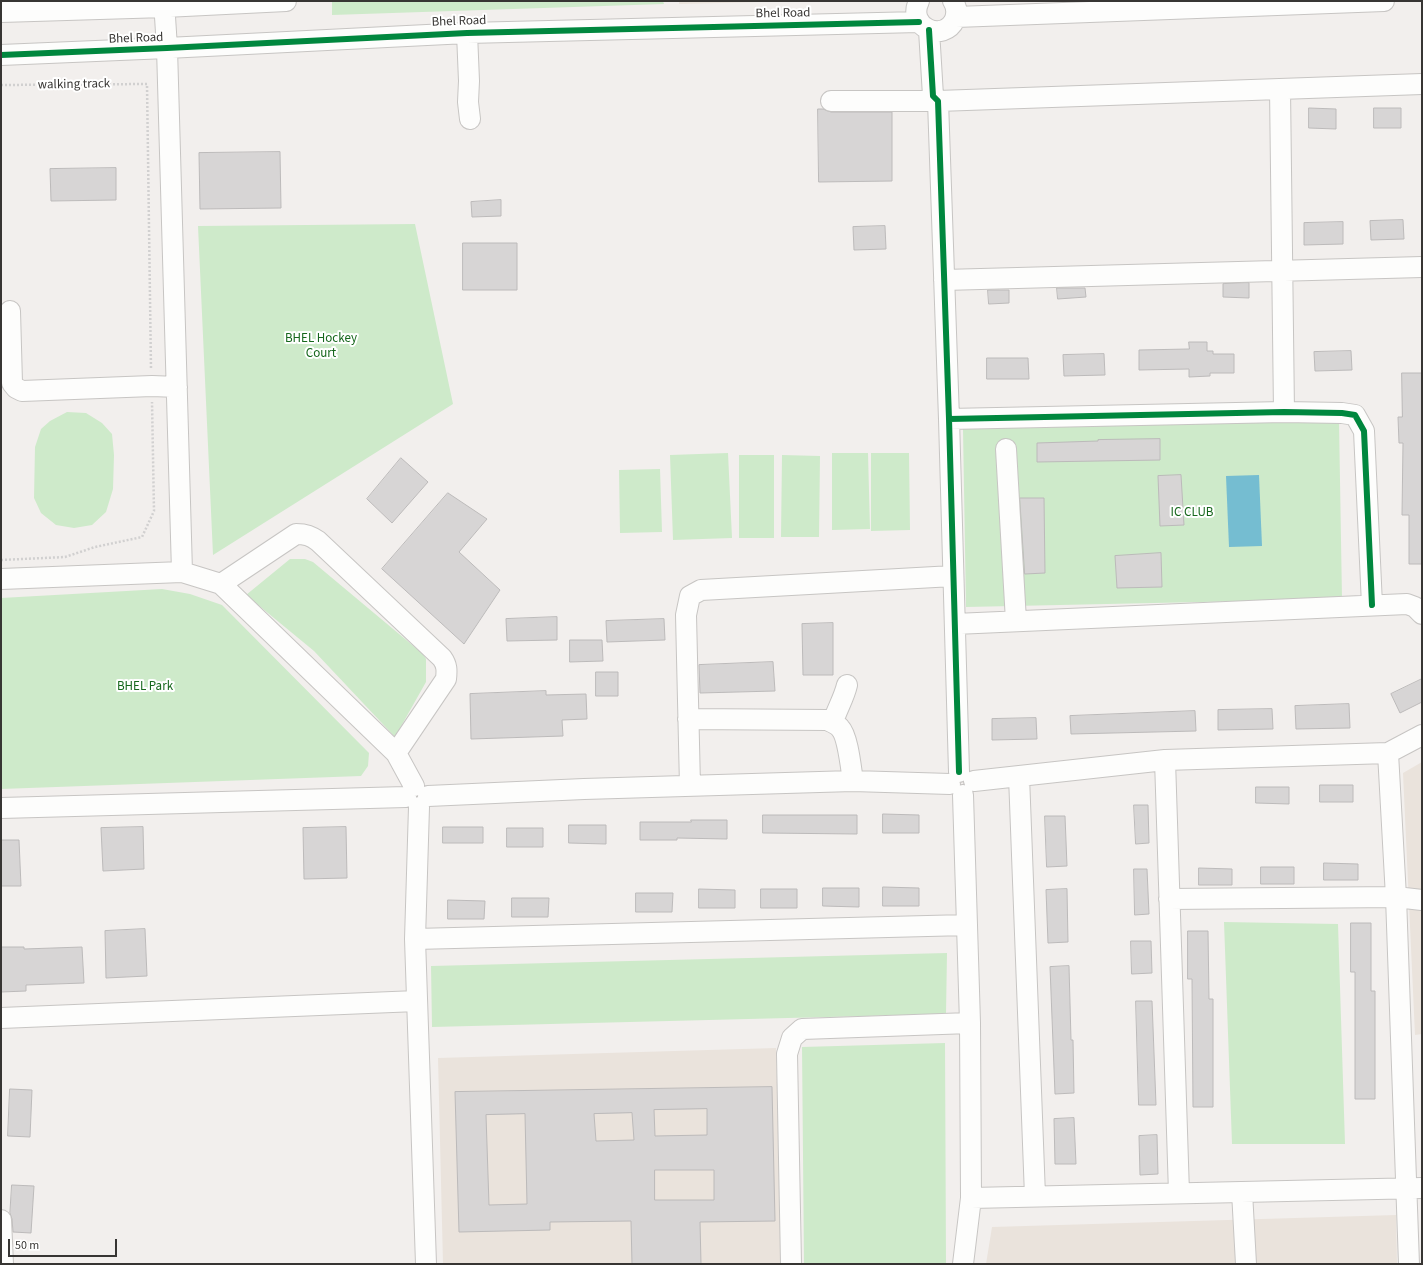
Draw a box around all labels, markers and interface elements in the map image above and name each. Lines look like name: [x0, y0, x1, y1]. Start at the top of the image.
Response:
street label: Bhel Road: [755, 6, 811, 22]
street label: Bhel Road: [431, 13, 487, 31]
street label: Bhel Road: [108, 30, 164, 48]
street label: walking track: [38, 77, 110, 93]
park label: BHEL Hockey Court: [285, 331, 357, 362]
park label: IC CLUB: [1171, 505, 1213, 521]
park label: BHEL Park: [117, 679, 173, 695]
scale bar: [10, 1231, 119, 1257]
text: 50 m: [15, 1237, 39, 1254]

